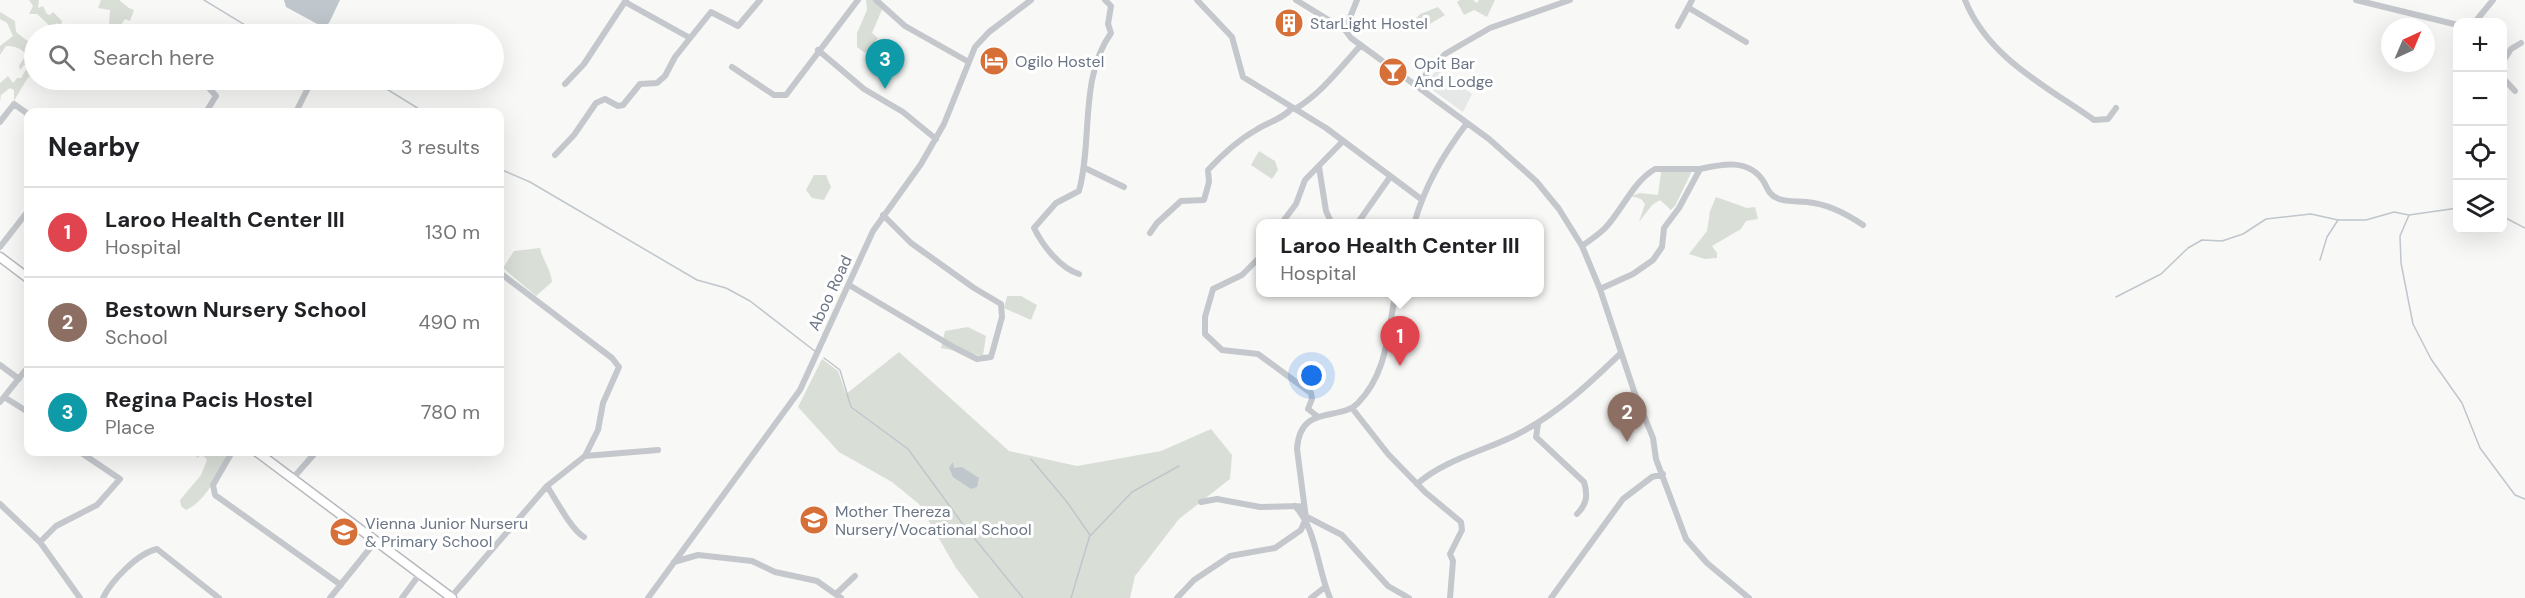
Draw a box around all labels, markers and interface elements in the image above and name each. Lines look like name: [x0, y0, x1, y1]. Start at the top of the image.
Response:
building icon: StarLight Hostel: [1273, 7, 1305, 39]
place label: StarLight Hostel: [1310, 13, 1428, 34]
north arrow: [2381, 18, 2435, 72]
map controls: [2453, 18, 2507, 234]
button: +: [2453, 18, 2507, 72]
search box: [24, 24, 504, 90]
pin: 3: [866, 40, 904, 89]
icon: search: [45, 41, 78, 74]
text: Search here: [93, 43, 214, 72]
hotel icon: Ogilo Hostel: [978, 45, 1010, 77]
place label: Ogilo Hostel: [1015, 51, 1104, 72]
place label: Opit Bar And Lodge: [1414, 53, 1493, 92]
bar icon: Opit Bar And Lodge: [1377, 56, 1409, 88]
button: −: [2453, 72, 2507, 126]
button: locate: [2453, 126, 2507, 180]
text: Nearby: [48, 130, 140, 164]
text: 3 results: [401, 134, 480, 160]
button: layers: [2453, 180, 2507, 234]
text: Laroo Health Center III: [105, 205, 345, 234]
text: 1: [64, 219, 71, 245]
text: 130 m: [425, 219, 480, 245]
popup: [1256, 219, 1544, 297]
text: Laroo Health Center III: [1280, 231, 1520, 260]
text: Hospital: [105, 234, 181, 260]
street label: Aboo Road: [803, 252, 857, 334]
text: Hospital: [1280, 260, 1356, 286]
text: Bestown Nursery School: [105, 295, 367, 324]
text: 2: [62, 309, 73, 335]
text: 490 m: [418, 309, 480, 335]
pin: 1: [1380, 316, 1420, 366]
text: School: [105, 324, 168, 350]
your location: [1297, 361, 1326, 390]
text: Regina Pacis Hostel: [105, 385, 313, 414]
pin: 2: [1608, 392, 1646, 442]
text: 3: [61, 399, 74, 425]
text: 780 m: [421, 399, 480, 425]
text: Place: [105, 414, 155, 440]
place label: Mother Thereza Nursery/Vocational School: [835, 501, 1031, 540]
school or university icon: Mother Thereza Nursery/Vocational School: [798, 504, 830, 536]
place label: Vienna Junior Nurseru & Primary School: [365, 513, 528, 552]
school or university icon: Vienna Junior Nurseru & Primary School: [328, 516, 360, 548]

